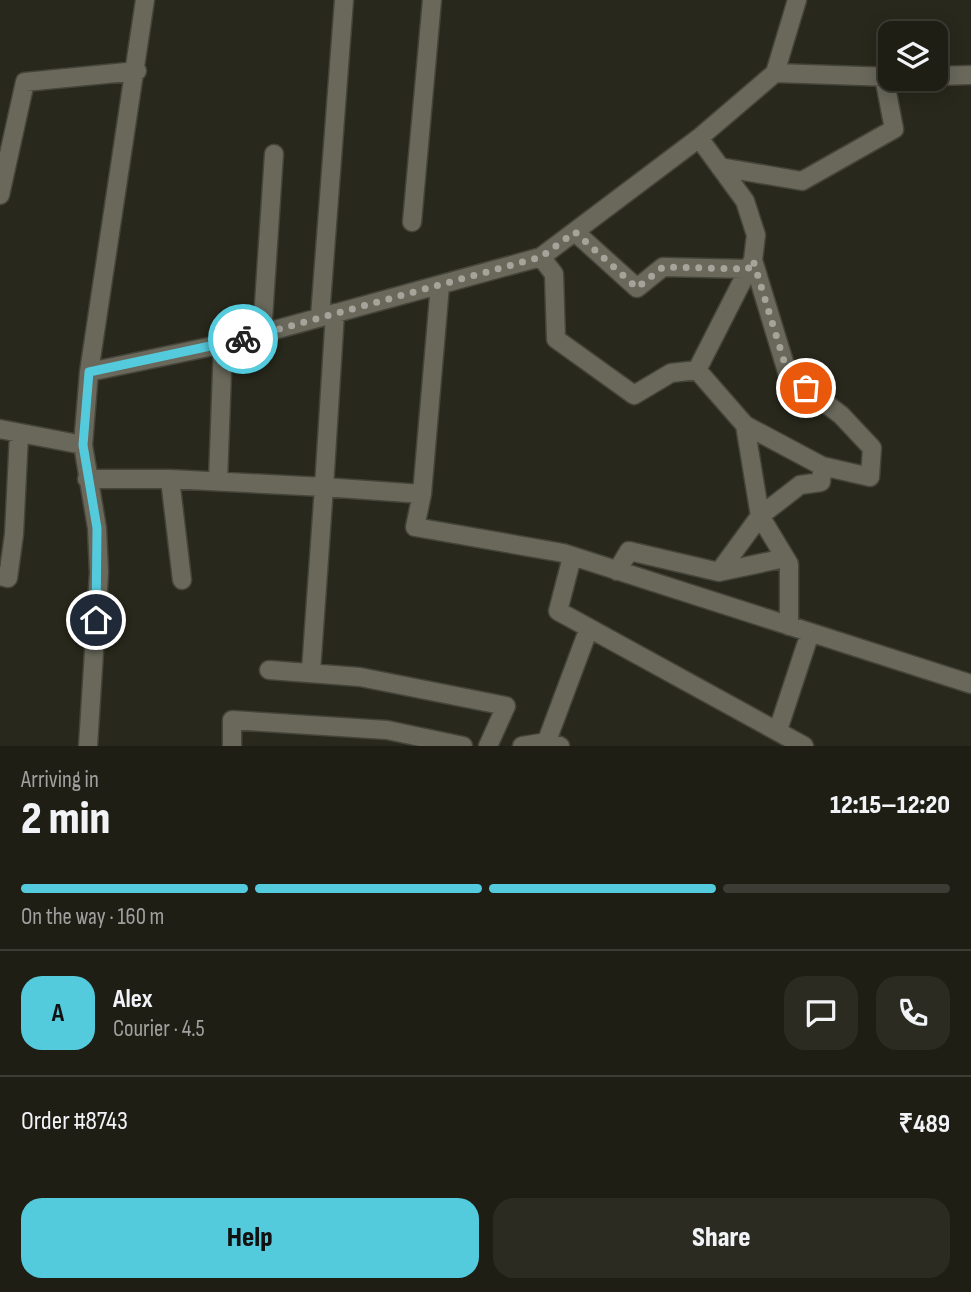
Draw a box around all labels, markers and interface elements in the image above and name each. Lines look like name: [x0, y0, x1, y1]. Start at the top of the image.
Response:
map controls: [878, 21, 948, 91]
button: layers: [878, 21, 948, 91]
courier: [208, 304, 278, 374]
icon: bike: [224, 320, 262, 358]
pin: [776, 358, 836, 418]
icon: bag: [787, 369, 825, 407]
pin: [66, 590, 126, 650]
icon: home: [77, 601, 115, 639]
text: Arriving in: [21, 766, 99, 794]
text: 12:15–12:20: [830, 790, 950, 821]
text: 2 min: [21, 792, 110, 847]
text: On the way · 160 m: [21, 903, 164, 931]
button: chat: [784, 976, 858, 1050]
button: phone: [876, 976, 950, 1050]
text: Alex: [113, 984, 153, 1015]
text: A: [52, 998, 64, 1029]
text: Courier · 4.5: [113, 1015, 205, 1043]
text: Order #8743: [21, 1106, 128, 1137]
text: ₹489: [898, 1109, 950, 1140]
button: Help: [21, 1198, 479, 1278]
button: Share: [493, 1198, 950, 1278]

